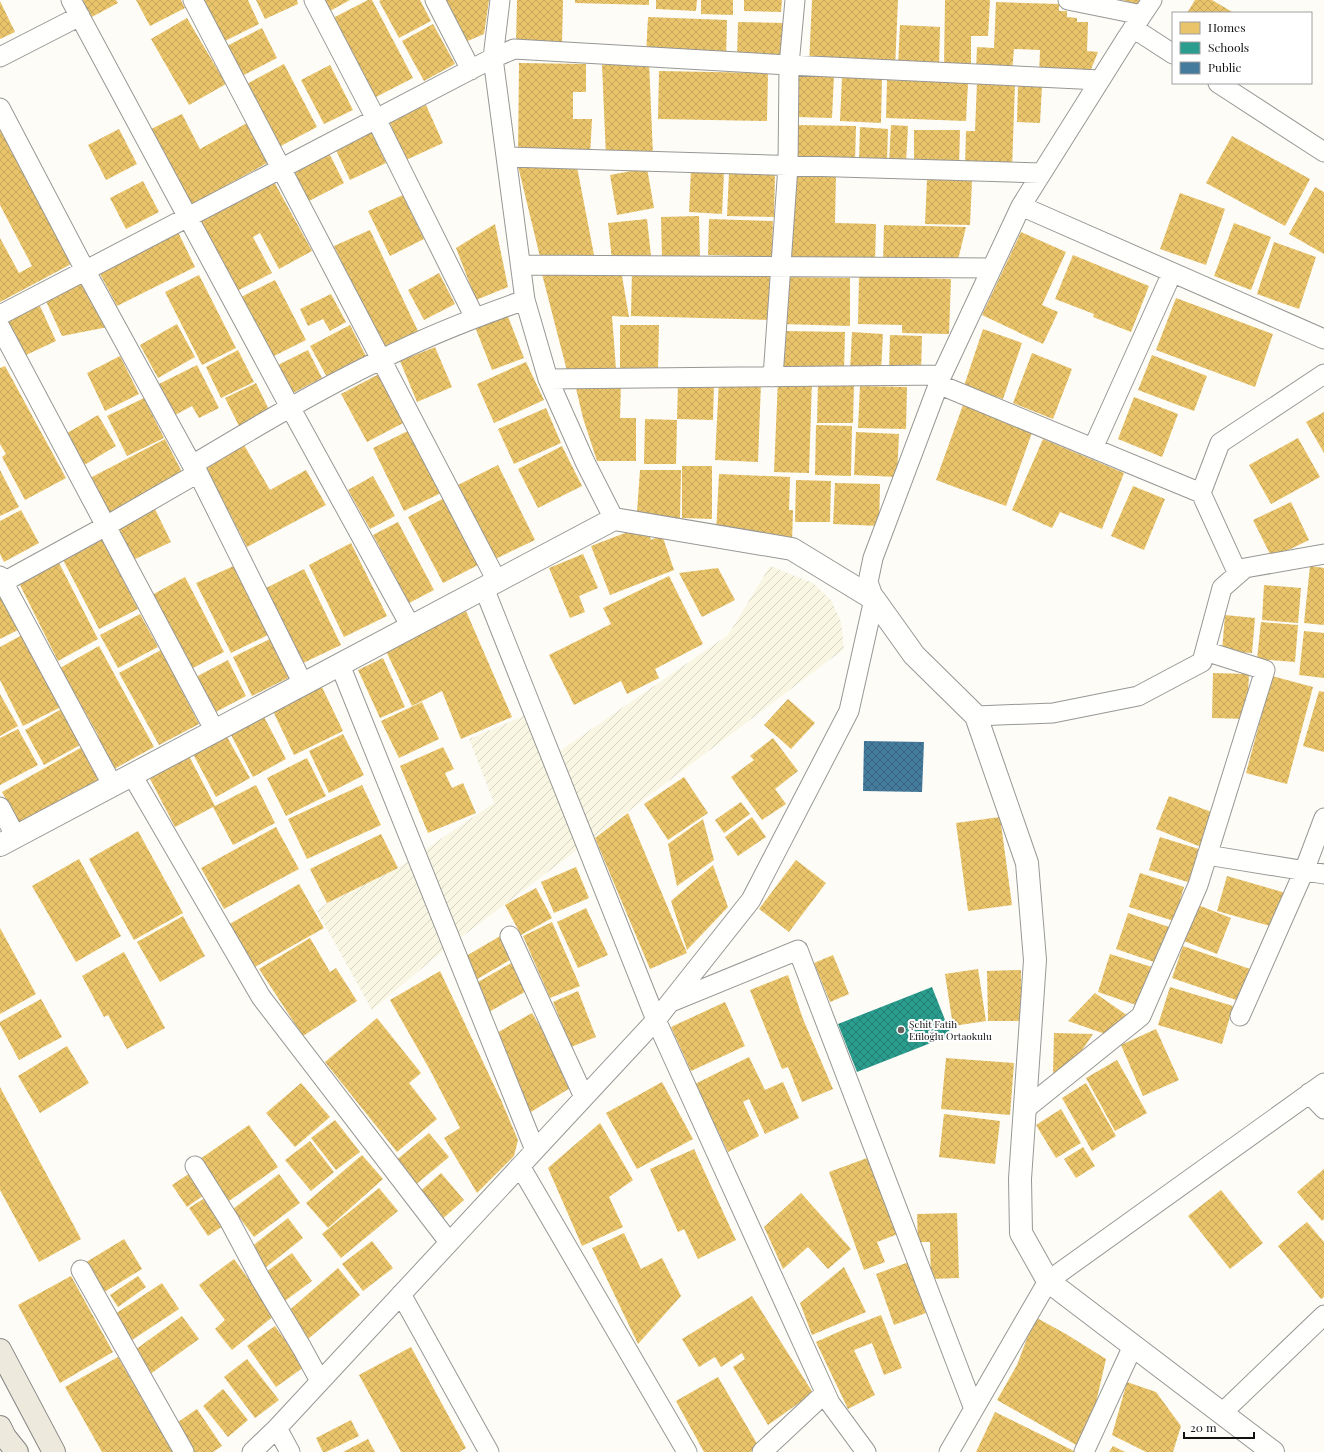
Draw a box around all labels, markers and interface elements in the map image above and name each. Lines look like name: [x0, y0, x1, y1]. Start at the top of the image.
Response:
legend: [1172, 12, 1312, 84]
text: Homes: [1208, 19, 1246, 35]
text: Schools: [1208, 39, 1249, 55]
text: Public: [1208, 59, 1242, 75]
place label: Şehit Fatih Efiloğlu Ortaokulu: [909, 1017, 992, 1043]
marker: Şehit Fatih Efiloğlu Ortaokulu: [896, 1025, 906, 1035]
scale bar: [1184, 1414, 1254, 1440]
text: 20 m: [1190, 1419, 1217, 1435]

